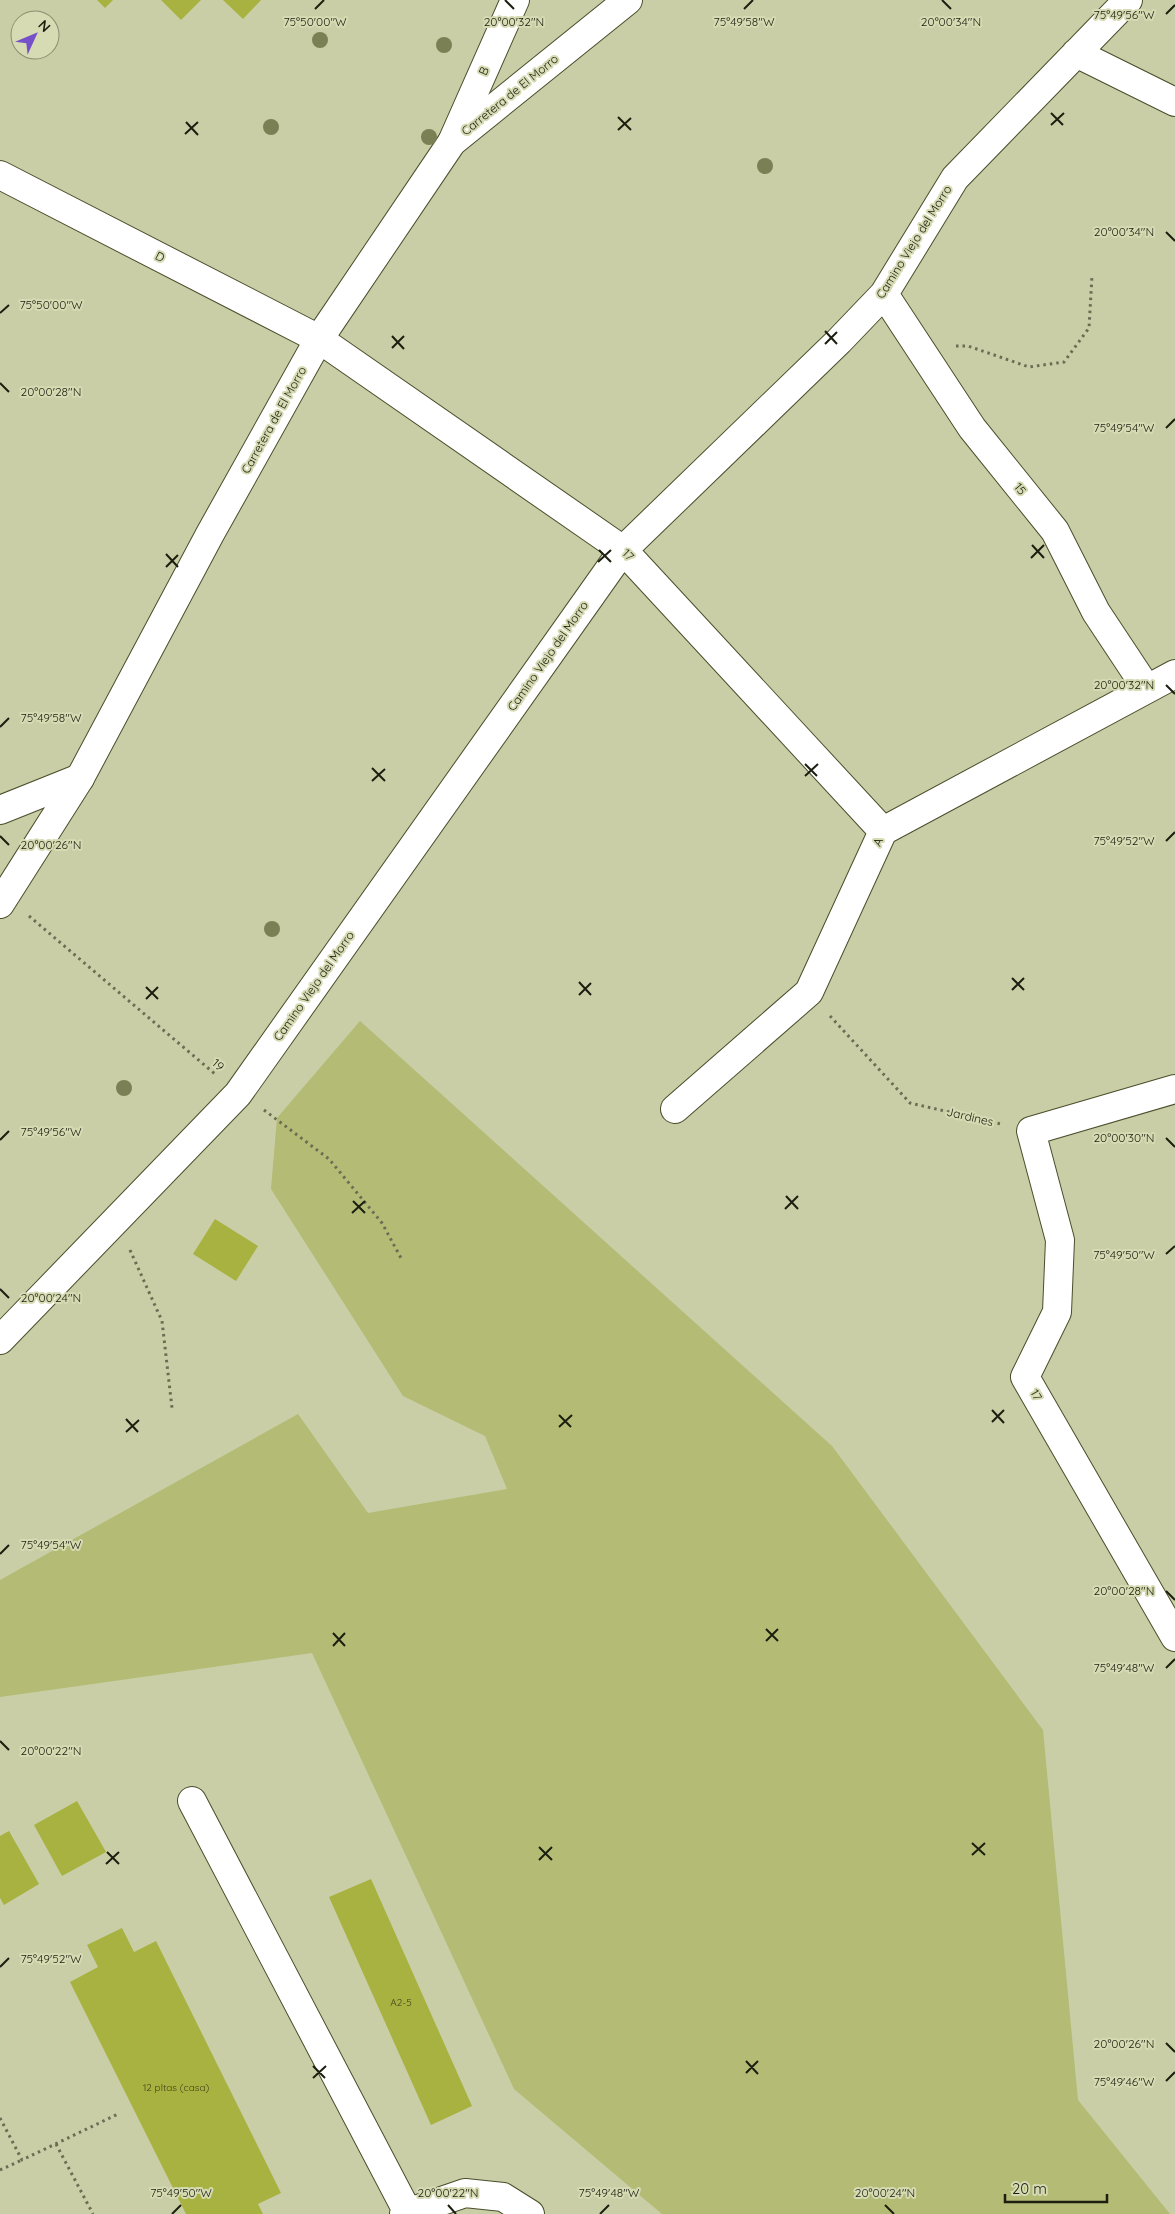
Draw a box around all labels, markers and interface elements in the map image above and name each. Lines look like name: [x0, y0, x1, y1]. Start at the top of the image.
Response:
text: 75°49'56"W: [1094, 7, 1155, 22]
north arrow: [10, 10, 60, 60]
text: 75°50'00"W: [283, 14, 347, 29]
text: 20°00'32"N: [484, 14, 544, 29]
text: 75°49'58"W: [714, 14, 775, 29]
text: 20°00'34"N: [921, 14, 981, 29]
text: N: [34, 16, 54, 36]
street label: Carretera de El Morro: [458, 51, 561, 138]
street label: B: [475, 64, 492, 77]
street label: Camino Viejo del Morro: [873, 182, 955, 301]
text: 20°00'34"N: [1094, 224, 1154, 239]
street label: D: [153, 248, 168, 265]
text: 75°50'00"W: [19, 297, 83, 312]
street label: Carretera de El Morro: [238, 364, 309, 476]
text: 20°00'28"N: [21, 384, 81, 399]
text: 75°49'54"W: [1094, 420, 1155, 435]
street label: 15: [1011, 480, 1030, 498]
street label: 17: [619, 546, 637, 564]
street label: Camino Viejo del Morro: [504, 598, 591, 714]
text: 20°00'32"N: [1094, 677, 1154, 692]
text: 75°49'58"W: [21, 710, 82, 725]
text: 75°49'52"W: [1093, 833, 1155, 848]
street label: A: [869, 835, 886, 848]
text: 20°00'26"N: [21, 837, 81, 852]
street label: Camino Viejo del Morro: [270, 928, 357, 1044]
street label: 19: [209, 1055, 228, 1074]
street label: Jardines: [945, 1104, 995, 1129]
text: 75°49'56"W: [21, 1124, 82, 1139]
text: 20°00'30"N: [1093, 1130, 1155, 1145]
text: 75°49'50"W: [1093, 1247, 1155, 1262]
text: 20°00'24"N: [21, 1290, 81, 1305]
street label: 17: [1027, 1386, 1046, 1403]
text: 75°49'54"W: [21, 1537, 82, 1552]
text: 20°00'28"N: [1094, 1583, 1154, 1598]
text: 75°49'48"W: [1094, 1660, 1155, 1675]
text: 20°00'22"N: [21, 1743, 82, 1758]
text: 75°49'52"W: [20, 1951, 82, 1966]
house number: A2-5: [390, 1996, 412, 2009]
text: 20°00'26"N: [1094, 2036, 1154, 2051]
text: 75°49'46"W: [1094, 2074, 1155, 2089]
house number: 12 pltas (casa): [143, 2081, 210, 2094]
scale bar: [1005, 2172, 1108, 2204]
text: 20 m: [1012, 2179, 1047, 2198]
text: 75°49'50"W: [150, 2185, 212, 2200]
text: 20°00'22"N: [418, 2185, 479, 2200]
text: 75°49'48"W: [579, 2185, 640, 2200]
text: 20°00'24"N: [855, 2185, 915, 2200]

